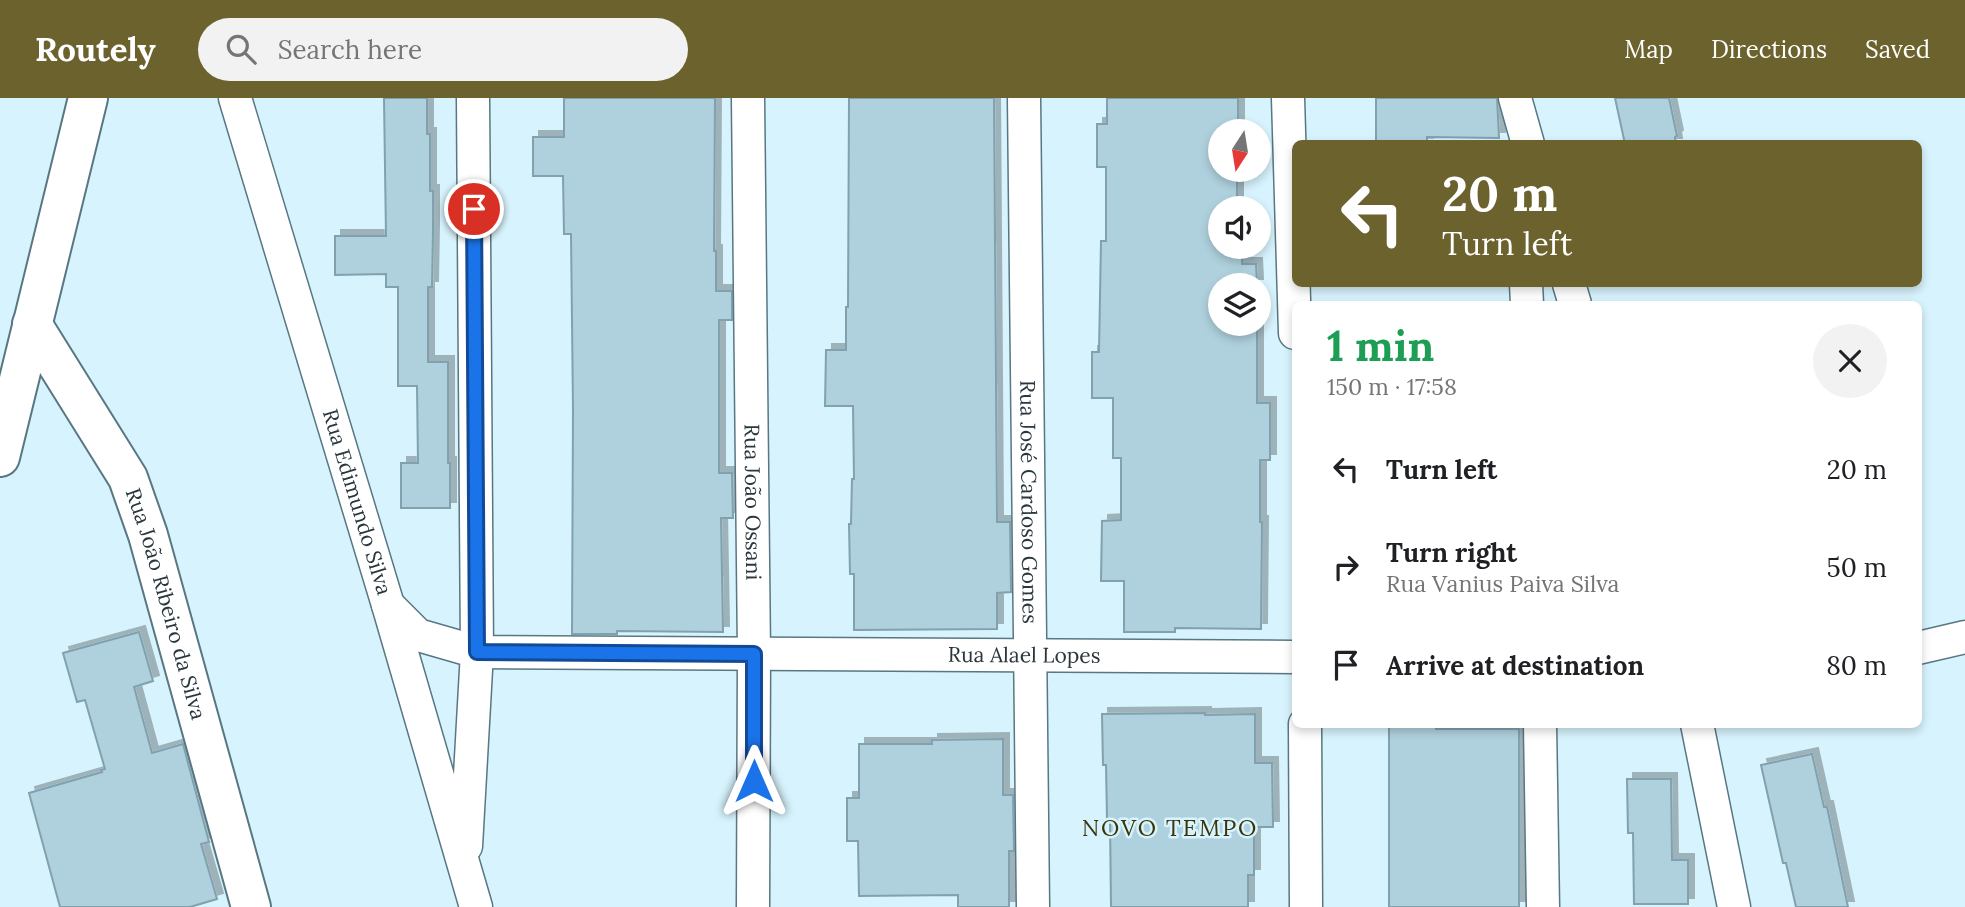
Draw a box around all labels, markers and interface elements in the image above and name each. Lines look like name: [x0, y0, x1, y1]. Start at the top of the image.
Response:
search box: [198, 18, 688, 81]
text: Routely: [35, 28, 156, 70]
icon: search: [222, 30, 260, 68]
text: Search here: [278, 33, 422, 66]
text: Map: [1624, 34, 1673, 65]
text: Directions: [1711, 34, 1827, 65]
text: Saved: [1865, 34, 1930, 65]
north arrow: [1208, 119, 1270, 182]
map controls: [1208, 119, 1271, 336]
text: 20 m: [1442, 162, 1557, 224]
icon: left: [1327, 168, 1418, 259]
pin: [444, 179, 504, 239]
icon: arrive: [455, 190, 493, 228]
button: sound: [1208, 196, 1271, 259]
text: Turn left: [1442, 223, 1572, 264]
button: layers: [1208, 273, 1271, 336]
text: 1 min: [1327, 319, 1434, 373]
button: close: [1813, 324, 1887, 398]
text: 150 m · 17:58: [1327, 372, 1457, 401]
street label: Rua José Cardoso Gomes: [1014, 380, 1044, 624]
street label: Rua Edimundo Silva: [317, 406, 398, 598]
street label: Rua João Ossani: [739, 424, 767, 580]
icon: left: [1327, 450, 1365, 488]
text: Turn left: [1386, 453, 1497, 486]
text: 20 m: [1827, 453, 1887, 486]
street label: Rua João Ribeiro da Silva: [120, 484, 213, 723]
text: Turn right: [1386, 536, 1517, 569]
icon: right: [1327, 548, 1365, 586]
text: 50 m: [1827, 551, 1887, 584]
text: Rua Vanius Paiva Silva: [1386, 569, 1619, 598]
street label: Rua Alael Lopes: [948, 641, 1101, 669]
icon: arrive: [1327, 646, 1365, 684]
text: Arrive at destination: [1386, 649, 1644, 682]
text: 80 m: [1826, 649, 1887, 682]
position arrow: [717, 744, 791, 818]
district label: NOVO TEMPO: [1082, 813, 1258, 842]

